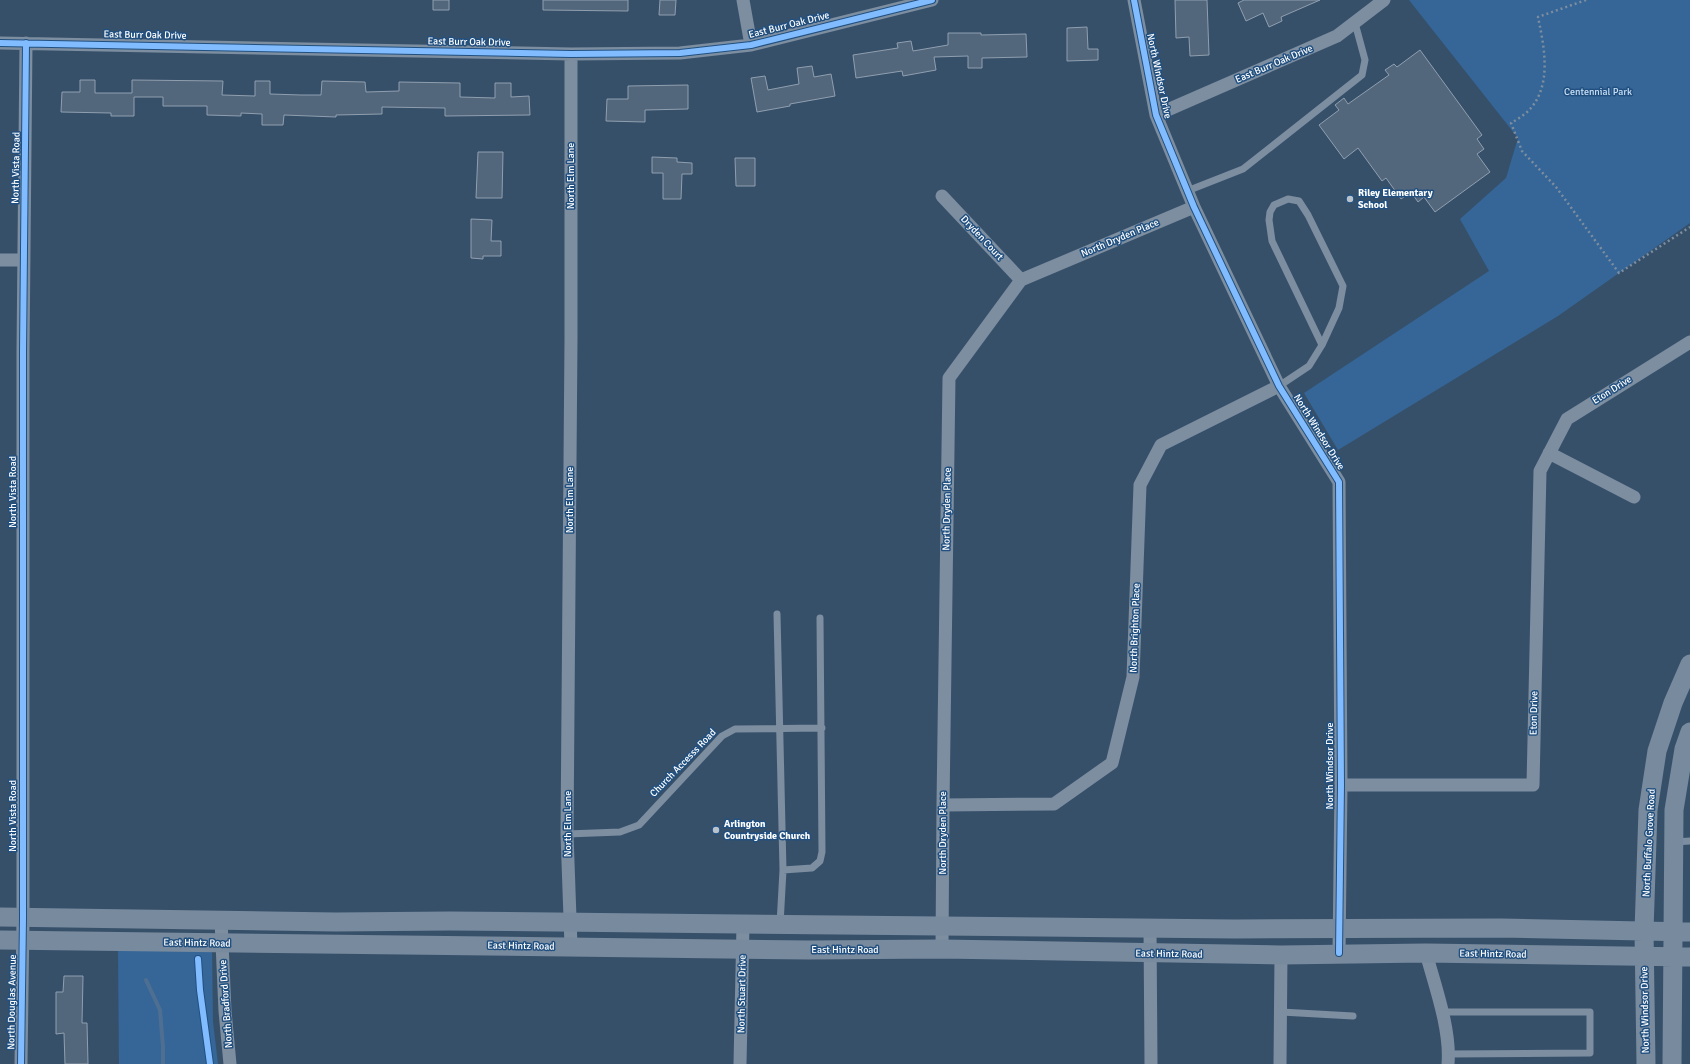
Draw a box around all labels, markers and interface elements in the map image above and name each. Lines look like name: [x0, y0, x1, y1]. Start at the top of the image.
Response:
street label: East Burr Oak Drive: [747, 9, 831, 41]
street label: East Burr Oak Drive: [103, 28, 187, 42]
street label: North Windsor Drive: [1144, 32, 1174, 120]
street label: East Burr Oak Drive: [427, 35, 511, 49]
street label: East Burr Oak Drive: [1233, 42, 1315, 86]
park label: Centennial Park: [1564, 86, 1632, 98]
street label: North Vista Road: [9, 132, 23, 204]
street label: North Elm Lane: [565, 143, 577, 209]
place label: Riley Elementary School: [1358, 187, 1433, 211]
marker: Riley Elementary School: [1345, 194, 1355, 204]
street label: Dryden Court: [958, 213, 1006, 263]
street label: North Dryden Place: [1079, 216, 1161, 260]
street label: Eton Drive: [1590, 373, 1634, 407]
street label: North Windsor Drive: [1291, 392, 1347, 472]
street label: North Vista Road: [7, 456, 19, 528]
street label: North Elm Lane: [564, 467, 576, 533]
street label: North Dryden Place: [940, 467, 954, 551]
street label: North Brighton Place: [1127, 583, 1143, 673]
street label: Eton Drive: [1528, 691, 1540, 735]
street label: North Windsor Drive: [1324, 723, 1336, 809]
street label: Church Accesss Road: [647, 727, 719, 799]
street label: North Vista Road: [7, 780, 19, 852]
street label: North Buffalo Grove Road: [1640, 789, 1658, 897]
street label: North Elm Lane: [562, 791, 574, 857]
street label: North Dryden Place: [937, 791, 949, 875]
place label: Arlington Countryside Church: [724, 818, 811, 842]
marker: Arlington Countryside Church: [711, 825, 721, 835]
street label: East Hintz Road: [163, 936, 231, 950]
street label: East Hintz Road: [487, 939, 555, 953]
street label: East Hintz Road: [811, 944, 879, 956]
street label: East Hintz Road: [1135, 947, 1203, 961]
street label: East Hintz Road: [1459, 947, 1527, 961]
street label: North Douglas Avenue: [5, 954, 19, 1050]
street label: North Stuart Drive: [735, 955, 749, 1033]
street label: North Bradford Drive: [217, 959, 235, 1049]
street label: North Windsor Drive: [1638, 966, 1652, 1054]

